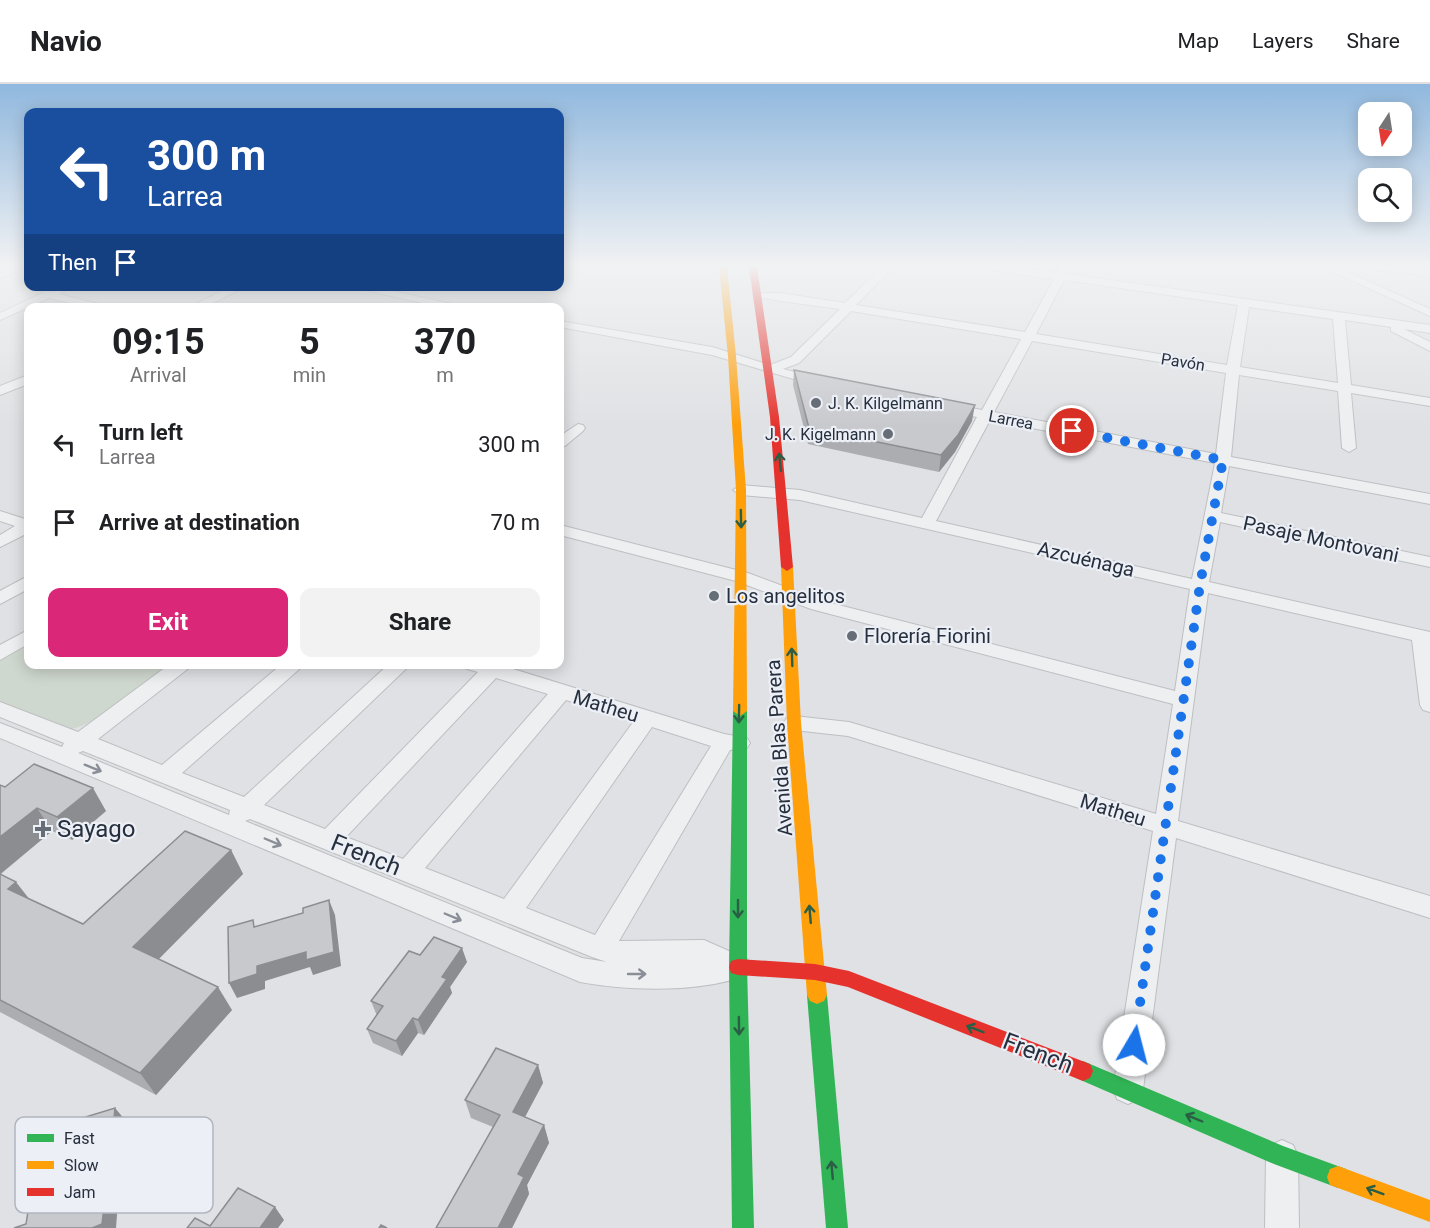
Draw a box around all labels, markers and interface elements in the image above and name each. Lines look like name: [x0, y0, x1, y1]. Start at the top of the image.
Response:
text: Navio: [30, 25, 102, 58]
text: Map: [1177, 29, 1219, 53]
text: Layers: [1252, 29, 1313, 53]
text: Share: [1346, 29, 1400, 53]
north arrow: [1358, 102, 1412, 156]
map controls: [1358, 102, 1412, 222]
text: 300 m: [147, 131, 266, 180]
icon: left: [48, 132, 126, 210]
button: search: [1358, 168, 1412, 222]
text: Larrea: [147, 181, 223, 213]
icon: arrive: [109, 246, 142, 279]
text: Then: [48, 250, 97, 275]
text: 09:15: [112, 321, 205, 363]
text: 5: [299, 321, 320, 363]
text: 370: [414, 321, 476, 363]
street label: Pavón: [1160, 349, 1206, 375]
text: Arrival: [130, 363, 187, 387]
text: min: [293, 363, 326, 387]
text: m: [436, 363, 454, 387]
place label: J. K. Kilgelmann: [828, 394, 943, 413]
marker: J. K. Kilgelmann: [809, 396, 823, 410]
pin: [1046, 405, 1097, 456]
street label: Larrea: [987, 406, 1035, 434]
icon: arrive: [1055, 414, 1088, 447]
text: Turn left: [99, 420, 183, 445]
place label: J. K. Kigelmann: [765, 425, 876, 444]
marker: J. K. Kigelmann: [881, 427, 895, 441]
icon: left: [48, 428, 81, 461]
text: 300 m: [478, 432, 540, 457]
text: Larrea: [99, 445, 156, 469]
one-way arrow: [774, 453, 785, 472]
icon: arrive: [48, 506, 81, 539]
one-way arrow: [735, 508, 747, 528]
text: Arrive at destination: [99, 510, 300, 535]
text: 70 m: [491, 510, 540, 535]
street label: Pasaje Montovani: [1241, 511, 1401, 567]
street label: Azcuénaga: [1035, 536, 1137, 582]
place label: Los angelitos: [726, 584, 845, 608]
button: Exit: [48, 588, 288, 657]
button: Share: [300, 588, 540, 657]
marker: Los angelitos: [707, 589, 721, 603]
place label: Florería Fiorini: [864, 624, 991, 648]
marker: Florería Fiorini: [845, 629, 859, 643]
one-way arrow: [786, 647, 798, 667]
street label: Avenida Blas Parera: [761, 659, 797, 837]
street label: Matheu: [570, 685, 642, 727]
one-way arrow: [733, 703, 745, 723]
one-way arrow: [83, 763, 102, 774]
street label: Matheu: [1077, 789, 1149, 831]
place label: Sayago: [57, 815, 136, 843]
marker: Sayago: [34, 820, 52, 838]
street label: French: [327, 828, 405, 882]
one-way arrow: [264, 837, 282, 848]
one-way arrow: [732, 898, 744, 918]
one-way arrow: [804, 904, 815, 924]
one-way arrow: [444, 912, 462, 923]
one-way arrow: [627, 968, 647, 980]
position arrow: [1102, 1013, 1166, 1077]
one-way arrow: [733, 1015, 745, 1035]
one-way arrow: [966, 1023, 985, 1034]
street label: French: [999, 1027, 1077, 1079]
one-way arrow: [1186, 1112, 1204, 1123]
legend: [15, 1117, 213, 1213]
text: Fast: [64, 1129, 95, 1148]
text: Slow: [64, 1156, 99, 1175]
one-way arrow: [826, 1160, 837, 1180]
text: Jam: [64, 1183, 96, 1202]
one-way arrow: [1366, 1184, 1385, 1195]

